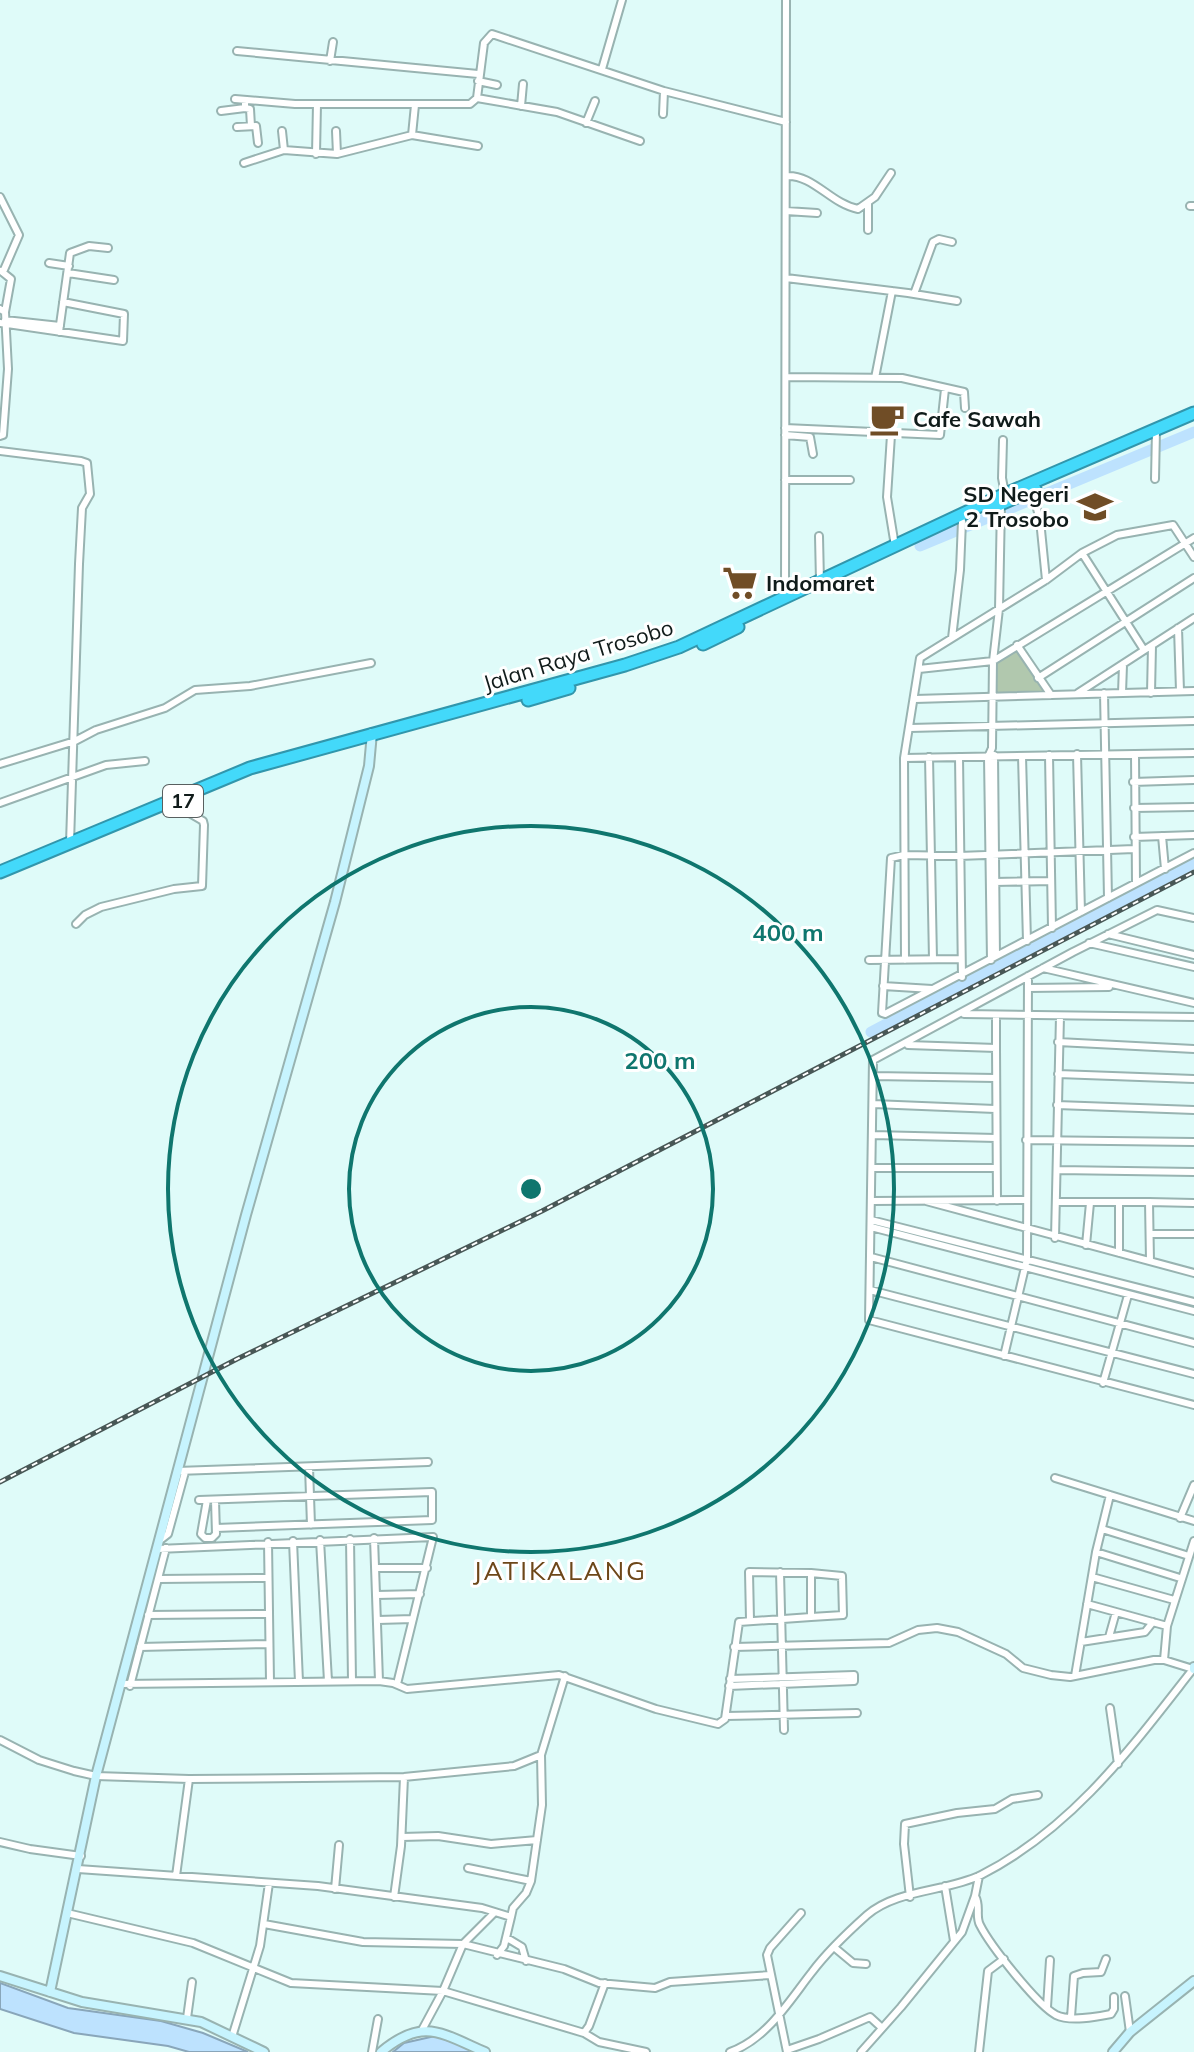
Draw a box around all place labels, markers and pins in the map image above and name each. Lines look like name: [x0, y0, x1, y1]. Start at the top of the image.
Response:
cafe icon: Cafe Sawah: [868, 400, 906, 438]
place label: Cafe Sawah: [913, 405, 1041, 433]
place label: SD Negeri 2 Trosobo: [963, 480, 1069, 533]
school or university icon: SD Negeri 2 Trosobo: [1076, 488, 1114, 526]
supermarket icon: Indomaret: [721, 564, 759, 602]
place label: Indomaret: [766, 569, 874, 597]
centre of rings: [517, 1175, 545, 1203]

